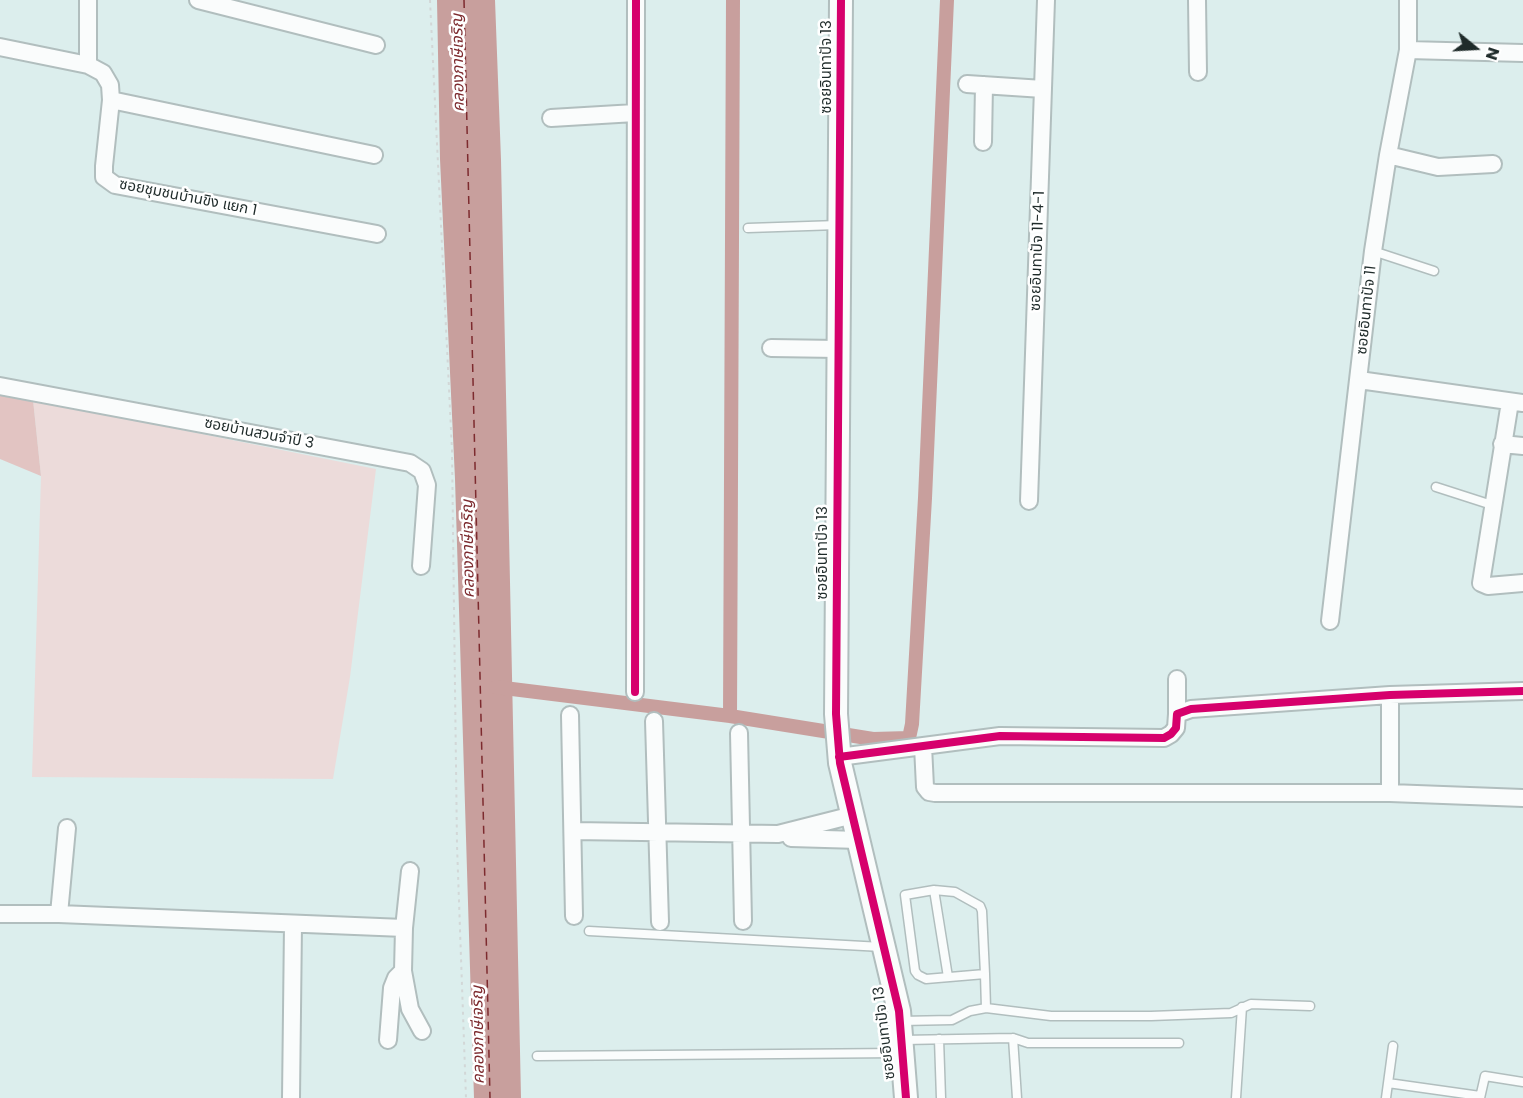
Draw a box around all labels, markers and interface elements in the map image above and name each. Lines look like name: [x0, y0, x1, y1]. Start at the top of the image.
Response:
water label: คลองภาษีเจริญ: [449, 14, 469, 112]
north arrow: [1445, 18, 1505, 78]
street label: ซอยอินทาปัจ 13: [818, 20, 836, 114]
text: N: [1480, 44, 1505, 63]
street label: ซอยชุมชนบ้านขิง แยก 1: [117, 176, 259, 220]
street label: ซอยอินทาปัจ 11-4-1: [1027, 191, 1049, 311]
street label: ซอยอินทาปัจ 11: [1353, 265, 1381, 355]
street label: ซอยบ้านสวนจำปี 3: [203, 415, 315, 453]
water label: คลองภาษีเจริญ: [459, 500, 479, 598]
street label: ซอยอินทาปัจ 13: [814, 506, 832, 600]
street label: ซอยอินทาปัจ 13: [870, 985, 900, 1081]
water label: คลองภาษีเจริญ: [469, 986, 489, 1084]

